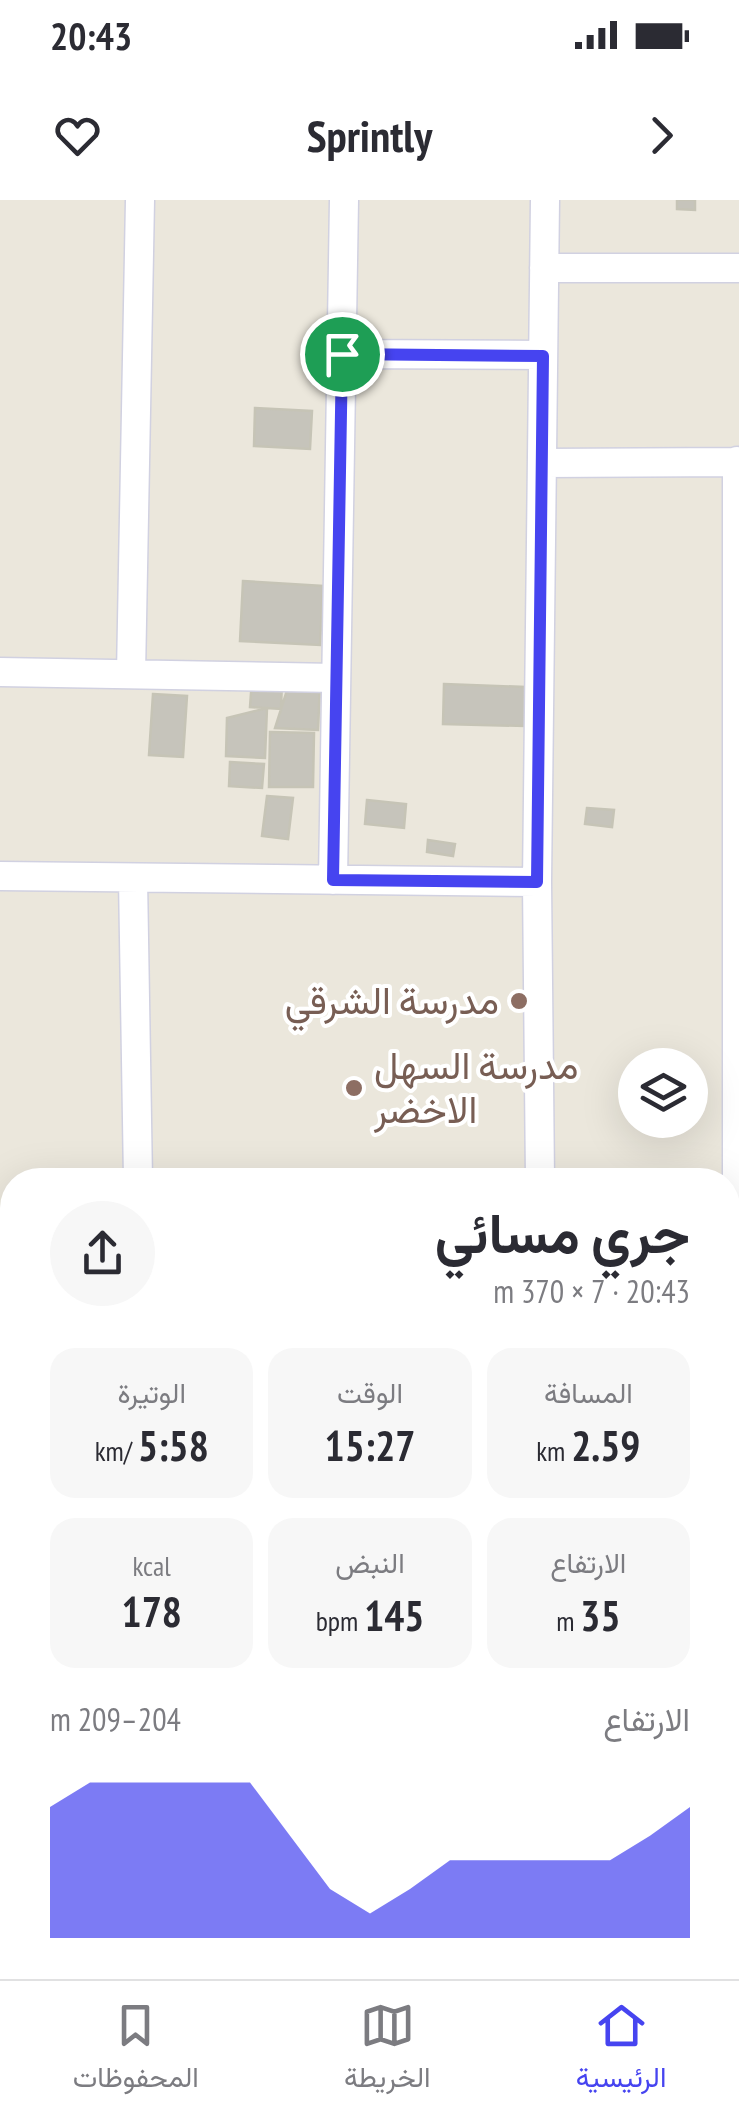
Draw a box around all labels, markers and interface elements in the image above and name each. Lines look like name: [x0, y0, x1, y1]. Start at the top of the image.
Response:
text: 20:43: [50, 11, 132, 60]
text: Sprintly: [307, 106, 432, 164]
icon: heart: [50, 108, 105, 163]
icon: forward: [634, 108, 689, 163]
pin: [300, 312, 385, 397]
icon: arrive: [315, 327, 370, 382]
place label: مدرسة الشرقي: [285, 975, 499, 1032]
marker: مدرسة الشرقي: [508, 990, 530, 1012]
place label: مدرسة السهل الاخضر: [373, 1040, 578, 1133]
map controls: [618, 1048, 708, 1138]
button: layers: [618, 1048, 708, 1138]
marker: مدرسة السهل الاخضر: [343, 1077, 365, 1099]
text: جري مسائي: [435, 1197, 690, 1268]
button: share: [50, 1201, 155, 1306]
text: 20:43 · 7 × 370 m: [493, 1270, 690, 1312]
text: الوتيرة: [117, 1374, 186, 1411]
text: الوقت: [337, 1374, 403, 1411]
text: المسافة: [544, 1374, 633, 1411]
text: 5:58: [138, 1418, 209, 1473]
text: 15:27: [325, 1418, 415, 1473]
text: 2.59: [571, 1418, 640, 1473]
text: /km: [95, 1432, 138, 1469]
text: km: [536, 1432, 571, 1469]
text: النبض: [335, 1544, 405, 1581]
text: الارتفاع: [550, 1544, 626, 1581]
text: kcal: [133, 1547, 171, 1584]
text: 178: [122, 1584, 182, 1639]
text: 145: [364, 1588, 424, 1643]
text: 35: [580, 1588, 621, 1643]
text: bpm: [316, 1602, 364, 1639]
text: m: [556, 1602, 580, 1639]
text: 204–209 m: [50, 1698, 181, 1740]
text: الارتفاع: [603, 1698, 690, 1740]
tab: المحفوظات: [73, 1998, 199, 2102]
tab: الخريطة: [344, 1998, 431, 2102]
tab: الرئيسية: [576, 1998, 666, 2102]

